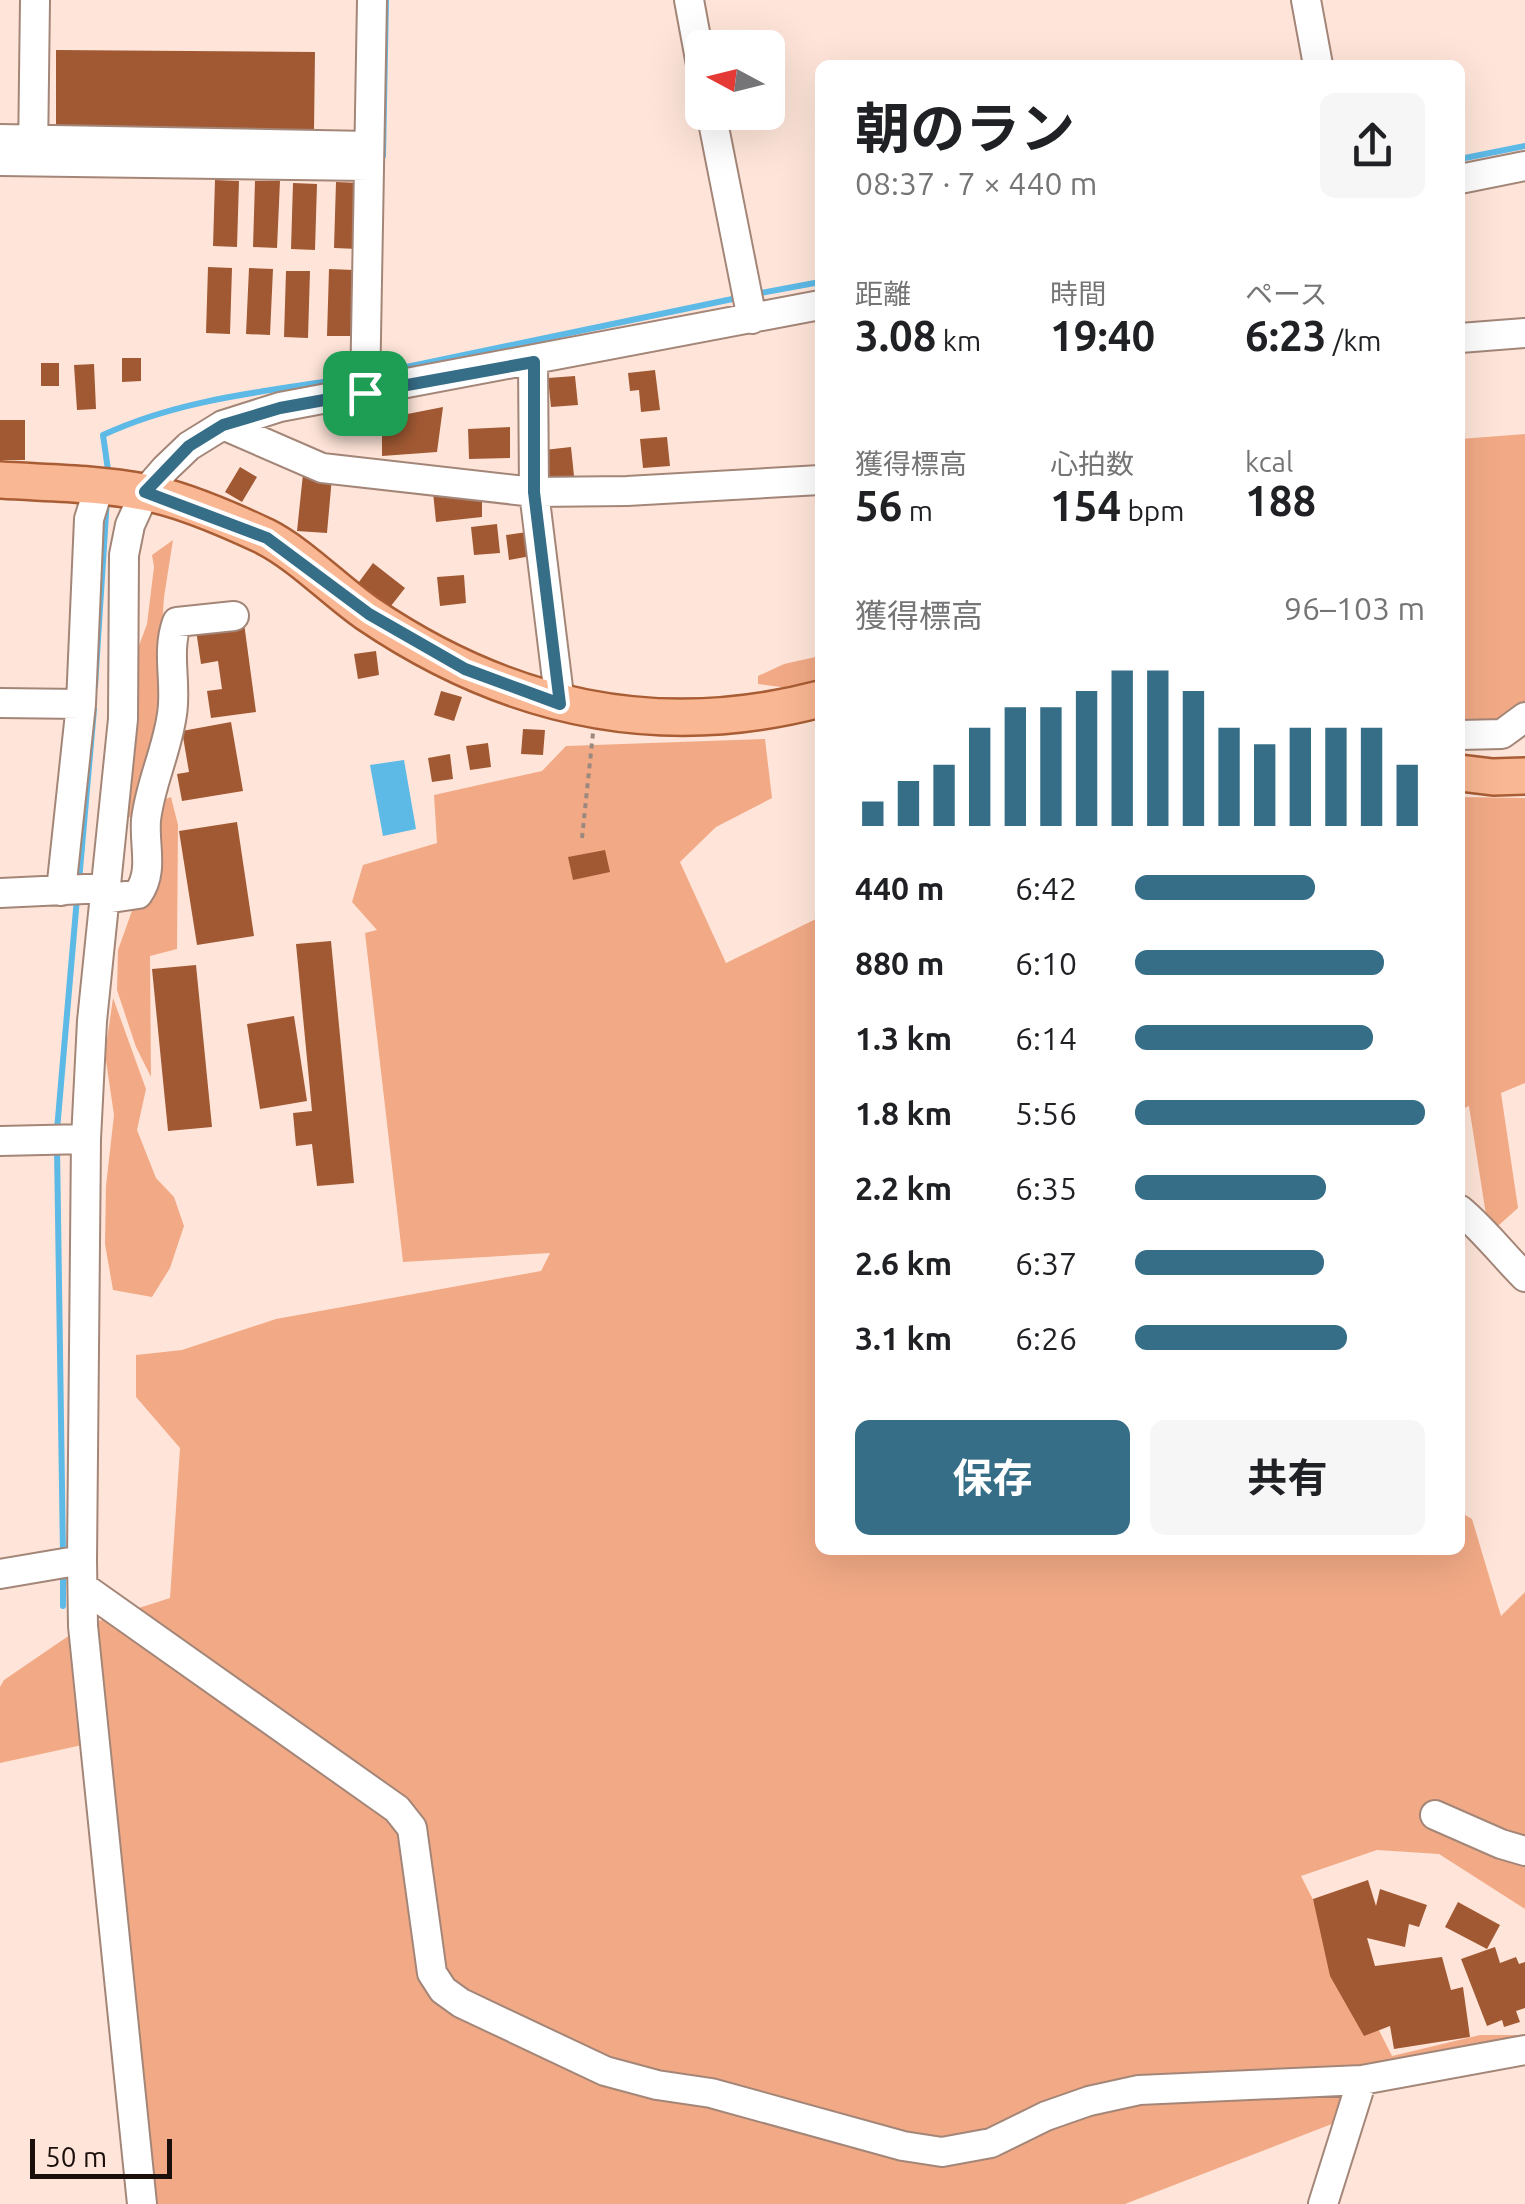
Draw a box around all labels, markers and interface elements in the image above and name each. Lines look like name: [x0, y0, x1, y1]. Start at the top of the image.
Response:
north arrow: [685, 30, 785, 130]
map controls: [685, 30, 785, 130]
button: share: [1320, 93, 1425, 198]
text: 朝のラン: [855, 97, 1075, 158]
text: 08:37 · 7 × 440 m: [855, 165, 1097, 201]
text: 距離: [855, 278, 911, 309]
text: 時間: [1050, 278, 1106, 309]
text: ペース: [1245, 278, 1328, 309]
text: 3.08: [855, 312, 936, 359]
text: 19:40: [1050, 312, 1155, 359]
text: 6:23: [1245, 312, 1326, 359]
text: km: [936, 325, 981, 356]
text: /km: [1326, 325, 1381, 356]
pin: [323, 351, 408, 436]
icon: arrive: [338, 366, 393, 421]
text: kcal: [1245, 446, 1293, 477]
text: 獲得標高: [855, 448, 967, 479]
text: 心拍数: [1050, 448, 1134, 479]
text: 188: [1245, 477, 1316, 524]
text: 56: [855, 482, 902, 529]
text: 154: [1050, 482, 1121, 529]
text: m: [902, 495, 933, 526]
text: bpm: [1121, 495, 1184, 526]
text: 96–103 m: [1284, 590, 1425, 626]
text: 獲得標高: [855, 597, 983, 633]
text: 440 m: [855, 870, 944, 906]
text: 6:42: [1015, 870, 1077, 906]
text: 880 m: [855, 945, 944, 981]
text: 6:10: [1015, 945, 1077, 981]
text: 1.3 km: [855, 1020, 952, 1056]
text: 6:14: [1015, 1020, 1077, 1056]
text: 1.8 km: [855, 1095, 952, 1131]
text: 5:56: [1015, 1095, 1077, 1131]
text: 2.2 km: [855, 1170, 952, 1206]
text: 6:35: [1015, 1170, 1077, 1206]
text: 2.6 km: [855, 1245, 952, 1281]
text: 6:37: [1015, 1245, 1077, 1281]
text: 3.1 km: [855, 1320, 952, 1356]
text: 6:26: [1015, 1320, 1077, 1356]
button: 保存: [855, 1420, 1130, 1535]
button: 共有: [1150, 1420, 1425, 1535]
scale bar: [30, 2134, 172, 2178]
text: 50 m: [45, 2141, 107, 2172]

